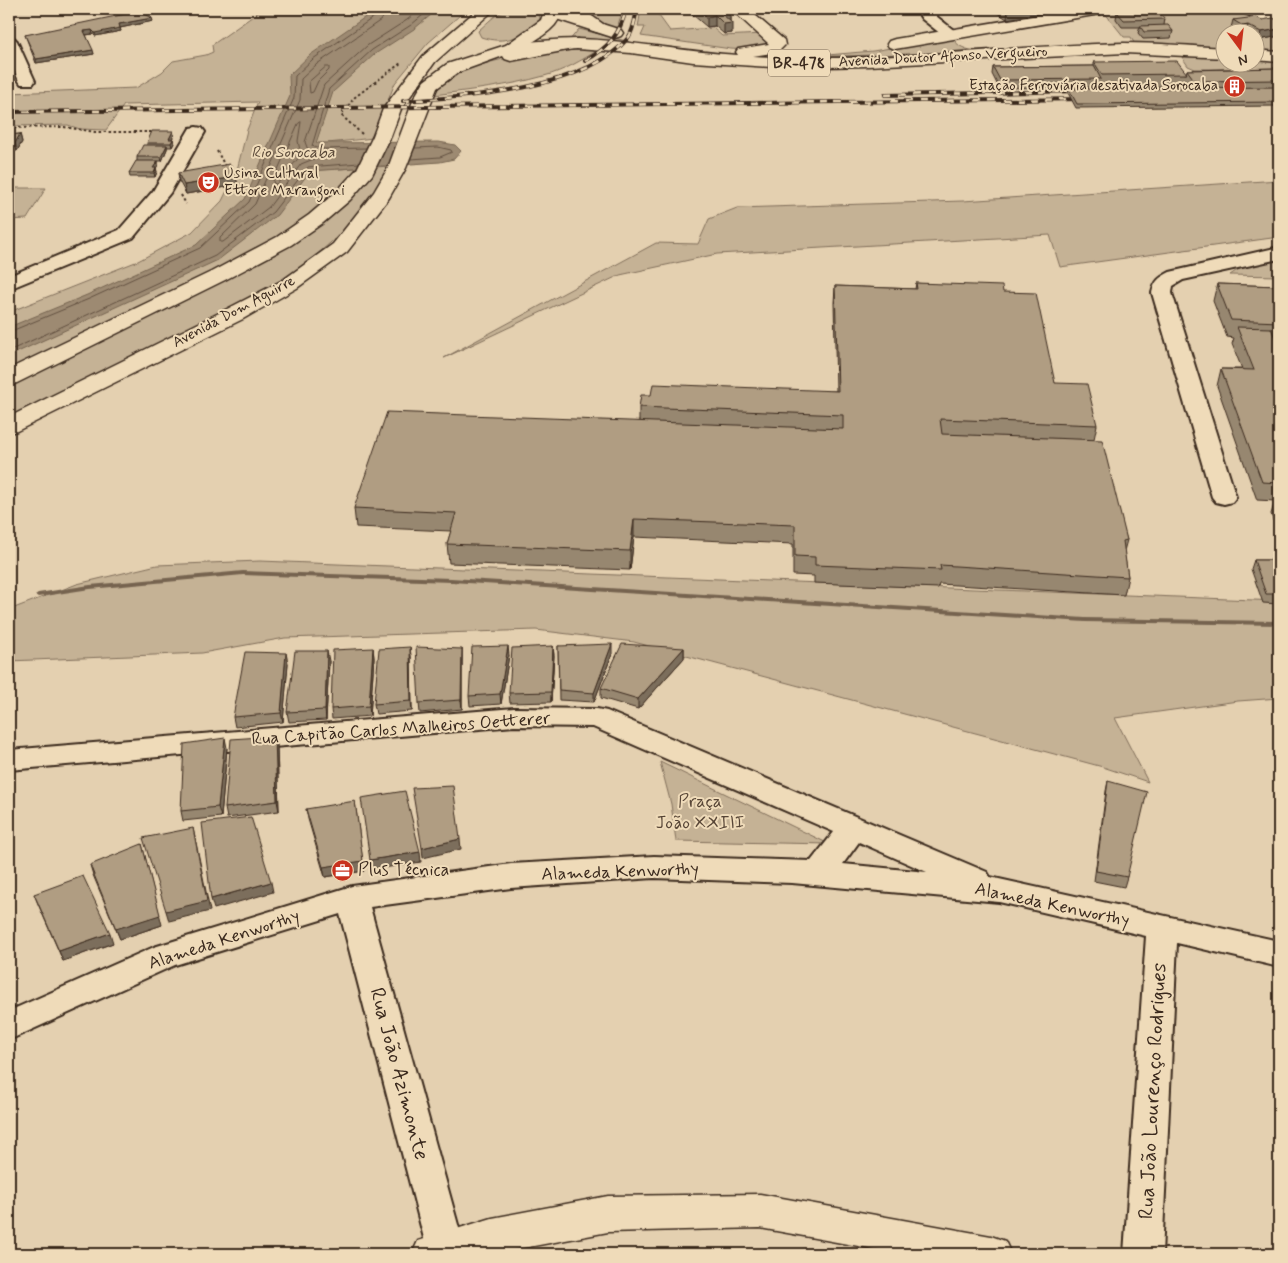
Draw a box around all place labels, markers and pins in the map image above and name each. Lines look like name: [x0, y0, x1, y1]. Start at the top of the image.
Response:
building icon: Estação Ferroviária desativada Sorocaba: [1222, 74, 1246, 98]
place label: Estação Ferroviária desativada Sorocaba: [969, 76, 1218, 96]
place label: Usina Cultural Ettore Marangoni: [224, 164, 345, 202]
theatre icon: Usina Cultural Ettore Marangoni: [196, 171, 220, 195]
office icon: Plus Técnica: [330, 858, 354, 882]
place label: Plus Técnica: [358, 858, 449, 882]

